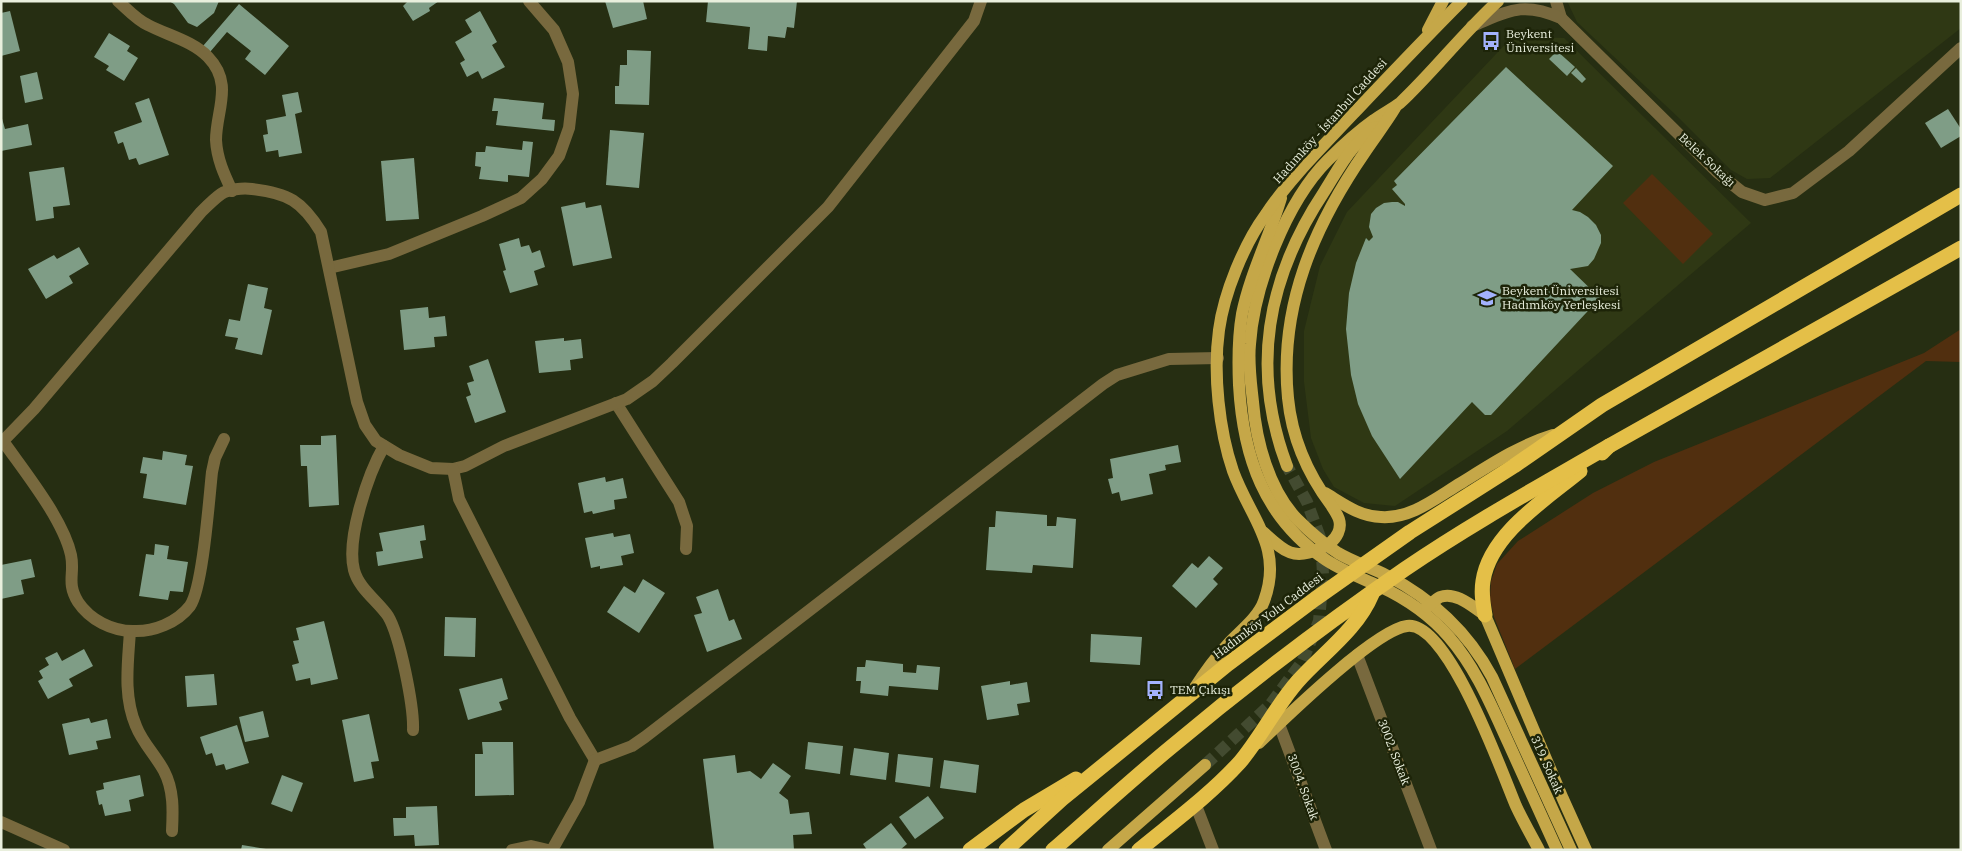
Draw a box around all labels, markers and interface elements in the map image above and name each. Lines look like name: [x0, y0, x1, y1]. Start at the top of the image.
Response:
place label: Beykent Üniversitesi: [1506, 26, 1574, 55]
bus stop icon: Beykent Üniversitesi: [1480, 30, 1502, 52]
street label: Hadımköy - İstanbul Caddesi: [1270, 55, 1390, 186]
street label: Belek Sokağı: [1676, 130, 1739, 190]
place label: Beykent Üniversitesi Hadımköy Yerleşkesi: [1502, 283, 1621, 312]
school or university icon: Beykent Üniversitesi Hadımköy Yerleşkesi: [1476, 287, 1498, 309]
street label: Hadımköy Yolu Caddesi: [1210, 569, 1326, 662]
bus stop icon: TEM Çıkışı: [1144, 679, 1166, 701]
place label: TEM Çıkışı: [1170, 682, 1231, 697]
street label: 3002. Sokak: [1375, 717, 1414, 787]
street label: 319. Sokak: [1528, 733, 1567, 796]
street label: 3004. Sokak: [1285, 752, 1322, 822]

